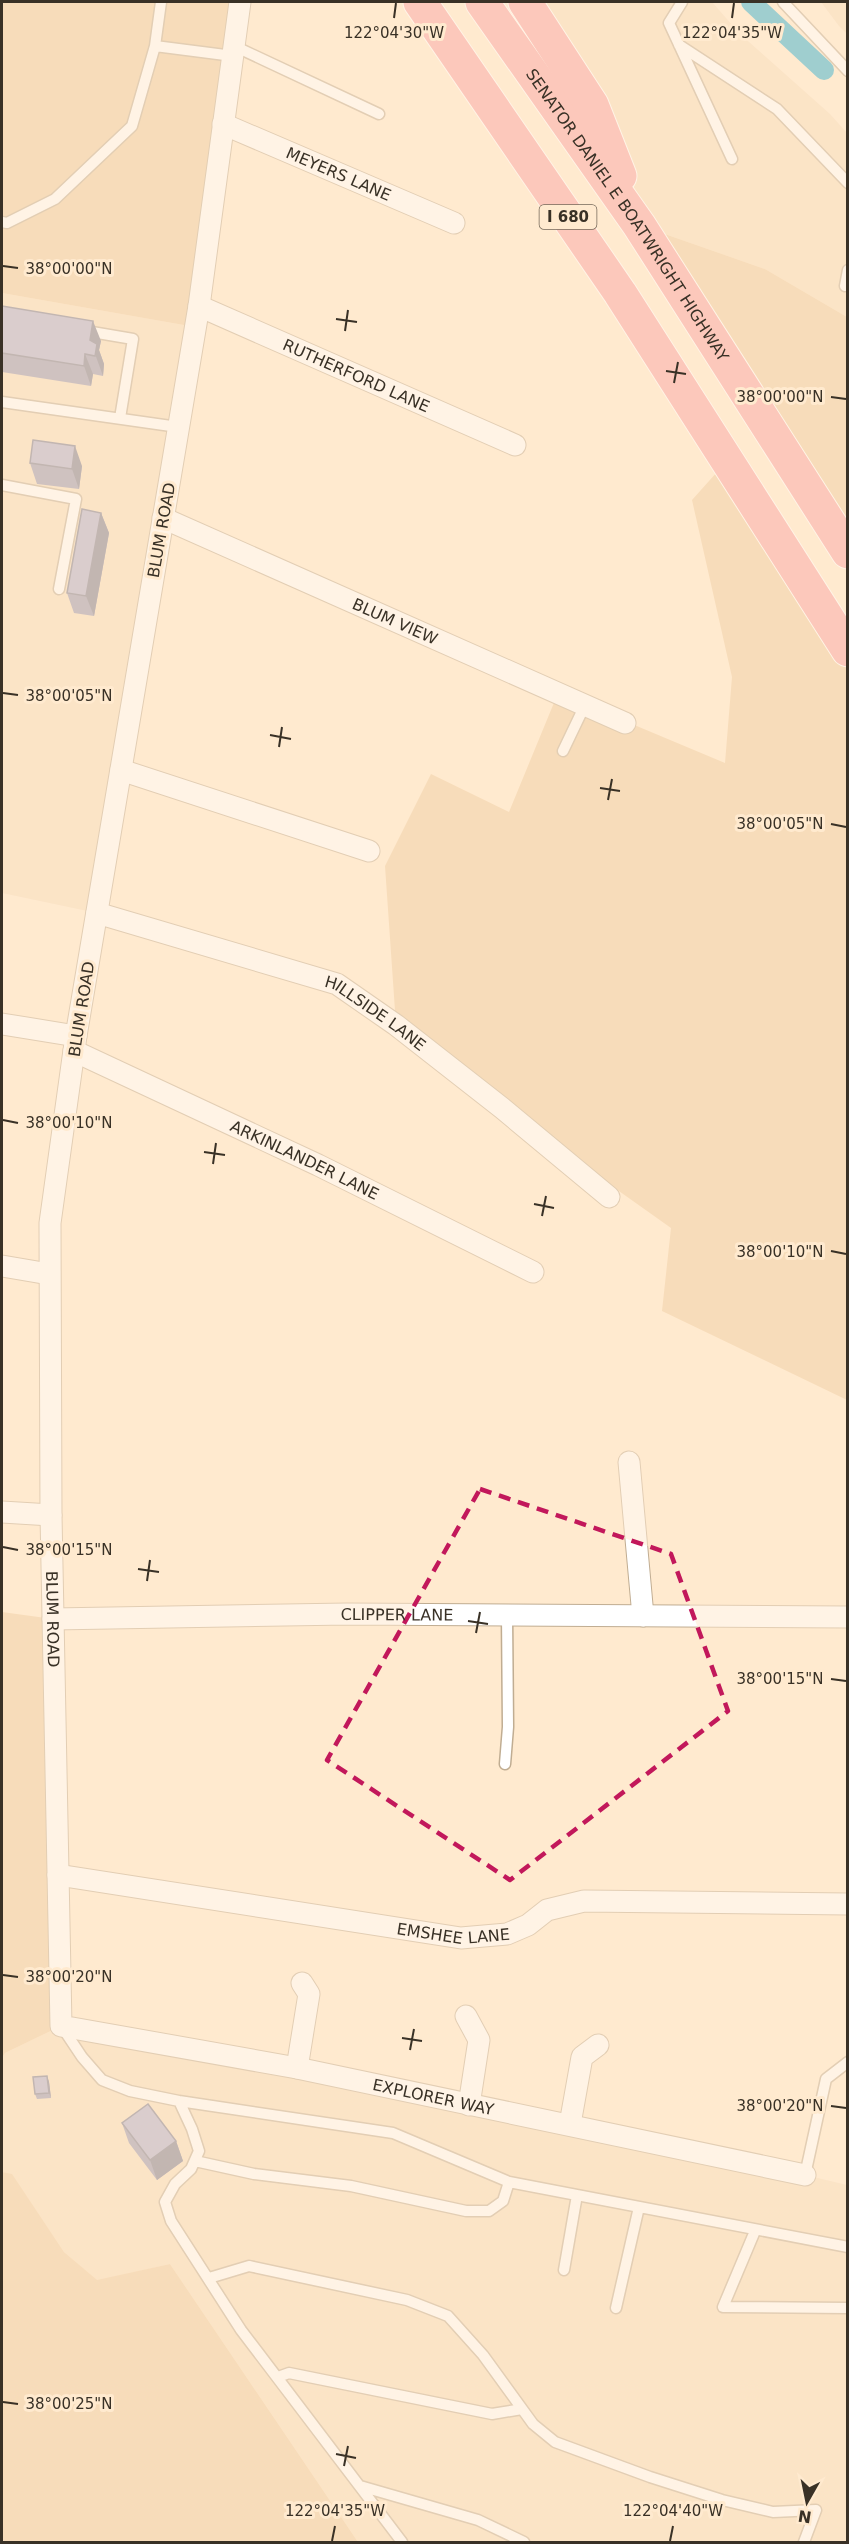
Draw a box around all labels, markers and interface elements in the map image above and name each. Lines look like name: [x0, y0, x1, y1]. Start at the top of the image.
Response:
text: 122°04'30"W: [344, 24, 444, 42]
text: 122°04'35"W: [682, 24, 782, 42]
street label: SENATOR DANIEL E BOATWRIGHT HIGHWAY: [522, 65, 733, 365]
street label: MEYERS LANE: [283, 143, 394, 205]
road number: I 680: [540, 205, 596, 229]
text: 38°00'00"N: [25, 260, 113, 278]
street label: RUTHERFORD LANE: [280, 335, 433, 416]
text: 38°00'00"N: [736, 388, 824, 406]
street label: BLUM ROAD: [144, 481, 179, 579]
street label: BLUM VIEW: [349, 594, 441, 649]
text: 38°00'05"N: [25, 687, 113, 705]
text: 38°00'05"N: [736, 815, 824, 833]
street label: BLUM ROAD: [65, 960, 98, 1058]
street label: HILLSIDE LANE: [323, 972, 430, 1055]
text: 38°00'10"N: [25, 1114, 113, 1132]
street label: ARKINLANDER LANE: [227, 1116, 382, 1204]
text: 38°00'10"N: [736, 1243, 824, 1261]
text: 38°00'15"N: [25, 1541, 113, 1559]
street label: BLUM ROAD: [42, 1571, 63, 1668]
street label: CLIPPER LANE: [340, 1605, 453, 1625]
text: 38°00'15"N: [736, 1670, 824, 1688]
street label: EMSHEE LANE: [395, 1919, 511, 1948]
text: 38°00'20"N: [25, 1968, 113, 1986]
street label: EXPLORER WAY: [371, 2075, 496, 2119]
text: 38°00'20"N: [736, 2097, 824, 2115]
text: 38°00'25"N: [25, 2395, 113, 2413]
north arrow: [777, 2472, 837, 2532]
text: 122°04'35"W: [285, 2502, 385, 2520]
text: 122°04'40"W: [623, 2502, 723, 2520]
text: N: [797, 2506, 813, 2527]

